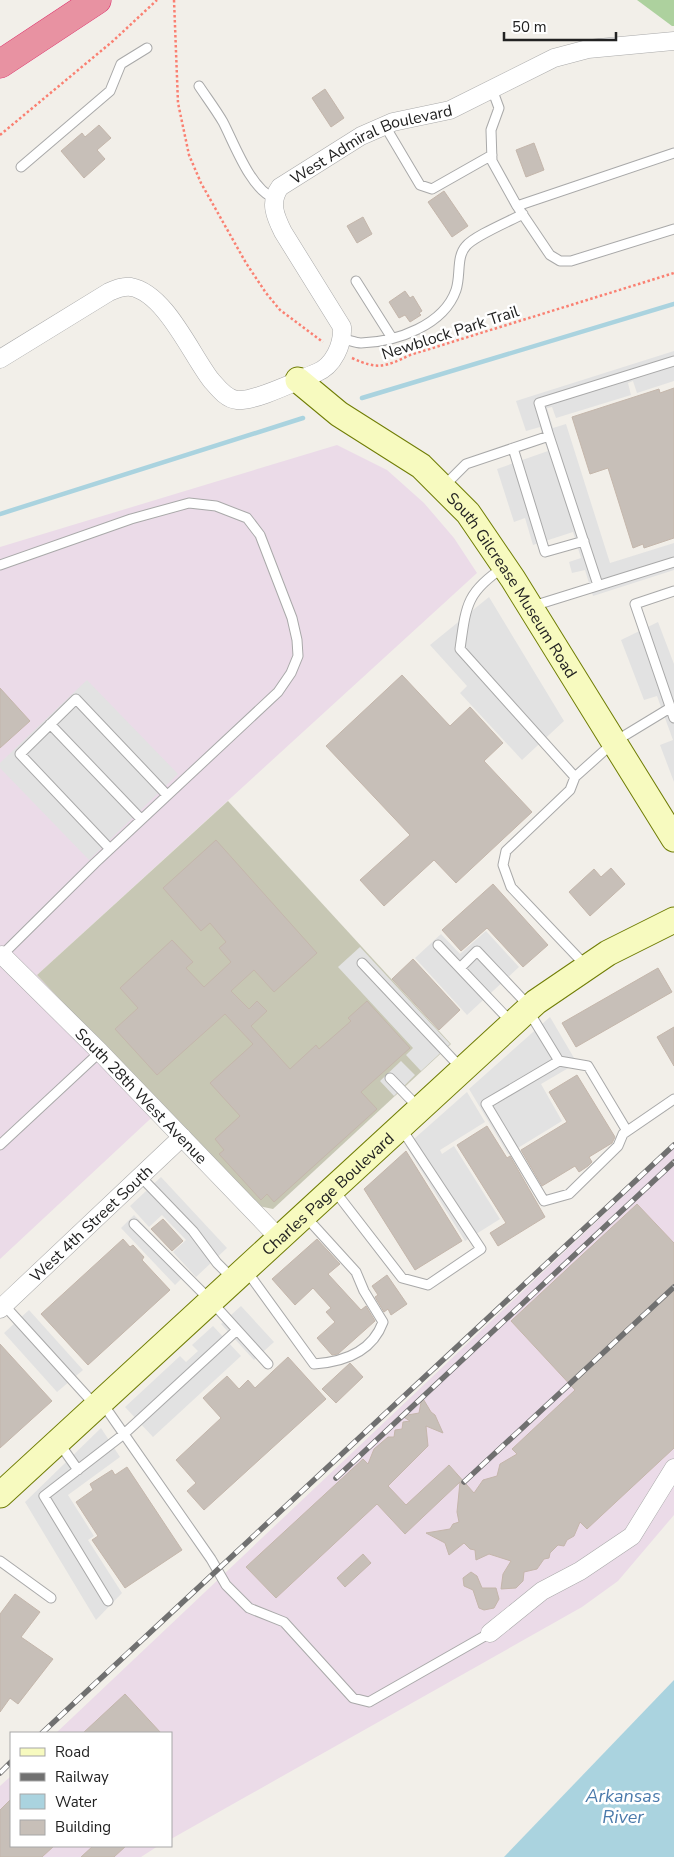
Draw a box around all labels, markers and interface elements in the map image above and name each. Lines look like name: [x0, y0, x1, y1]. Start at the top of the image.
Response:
scale bar: [504, 10, 616, 42]
text: 50 m: [512, 17, 547, 37]
street label: West Admiral Boulevard: [286, 100, 454, 190]
street label: Newblock Park Trail: [379, 300, 522, 366]
street label: South Gilcrease Museum Road: [441, 488, 582, 682]
street label: South 28th West Avenue: [70, 1023, 212, 1169]
street label: Charles Page Boulevard: [257, 1128, 399, 1261]
street label: West 4th Street South: [25, 1160, 158, 1287]
legend: [10, 1732, 172, 1847]
text: Road: [55, 1742, 90, 1762]
text: Railway: [55, 1767, 109, 1787]
water label: Arkansas River: [584, 1784, 661, 1829]
text: Water: [55, 1792, 98, 1812]
text: Building: [55, 1817, 111, 1837]

